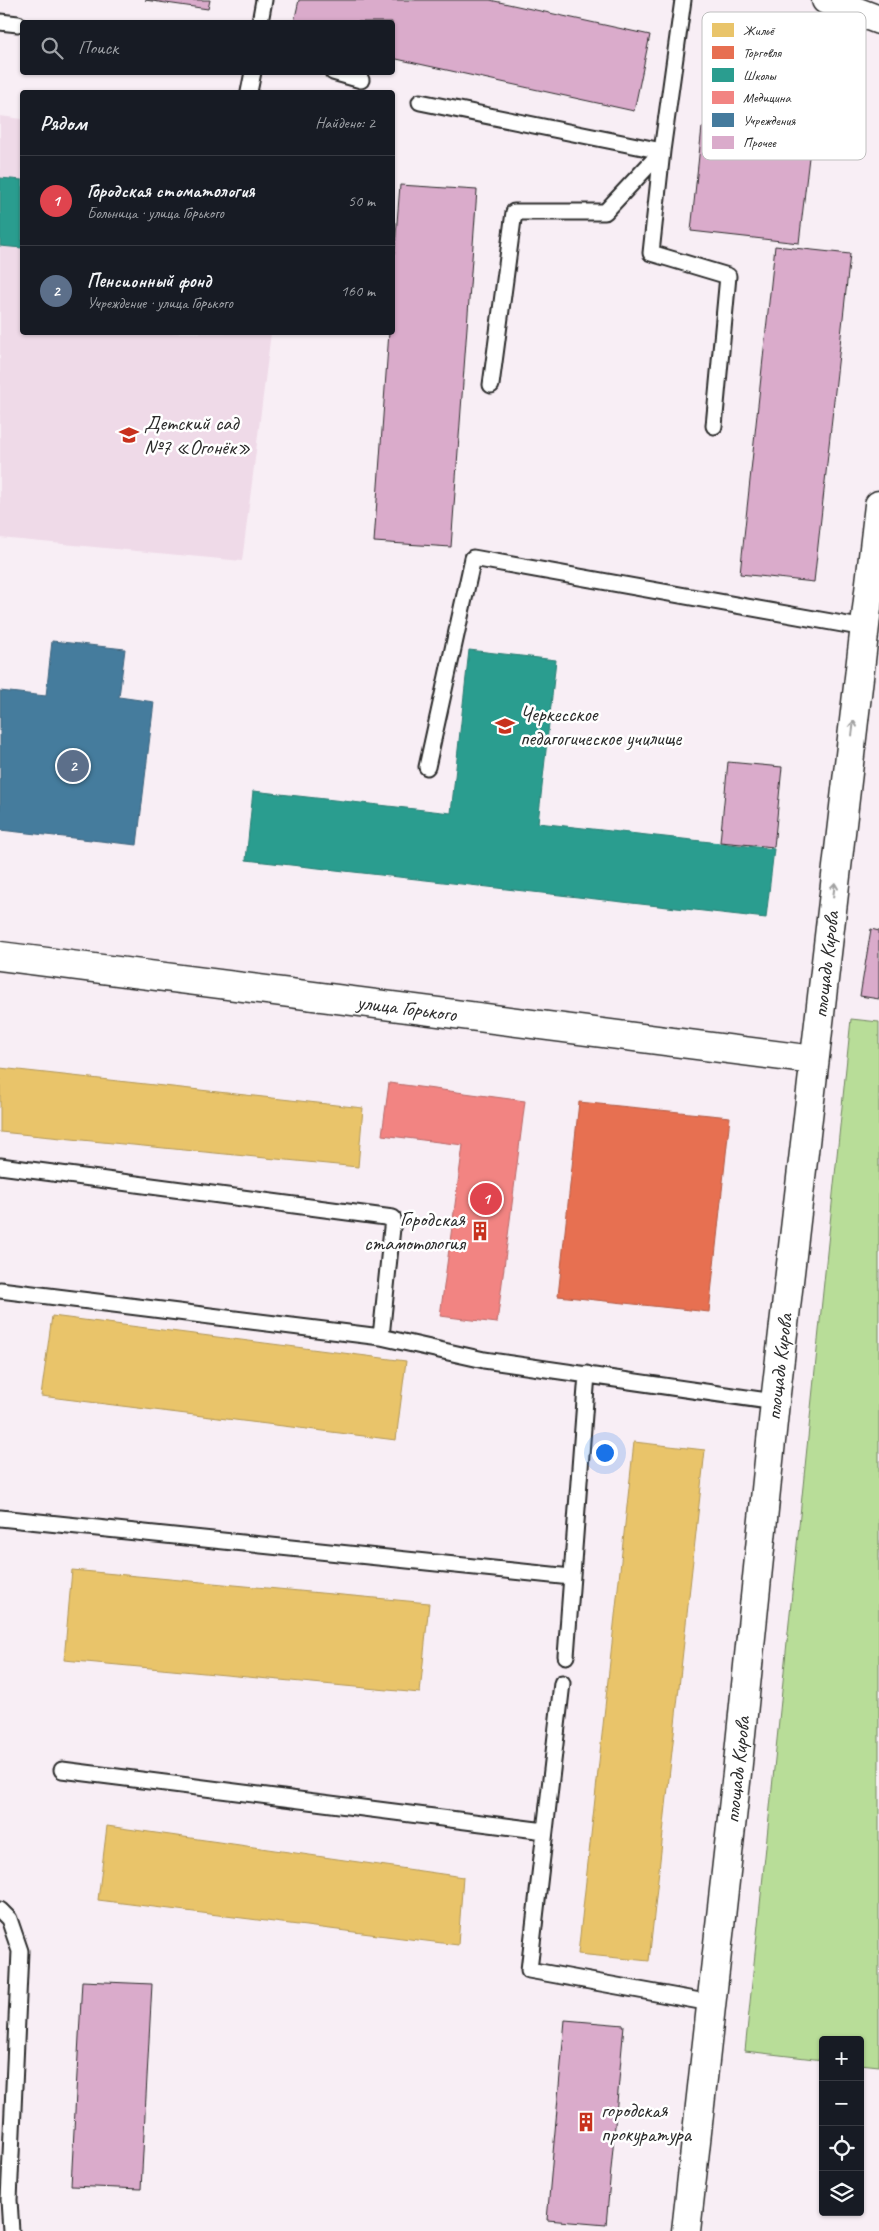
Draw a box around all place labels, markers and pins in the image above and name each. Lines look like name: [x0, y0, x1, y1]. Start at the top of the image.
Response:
place label: Детский сад №7 «Огонёк»: [144, 410, 251, 460]
school or university icon: Детский сад №7 «Огонёк»: [118, 424, 140, 446]
place label: Черкесское педагогическое училище: [520, 701, 682, 751]
school or university icon: Черкесское педагогическое училище: [494, 715, 516, 737]
pin: 2: [57, 747, 89, 785]
pin: 1: [470, 1180, 502, 1218]
place label: Городская стамотология: [364, 1206, 467, 1256]
building icon: Городская стамотология: [469, 1220, 491, 1242]
place label: городская прокуратура: [601, 2097, 693, 2147]
building icon: городская прокуратура: [575, 2111, 597, 2133]

